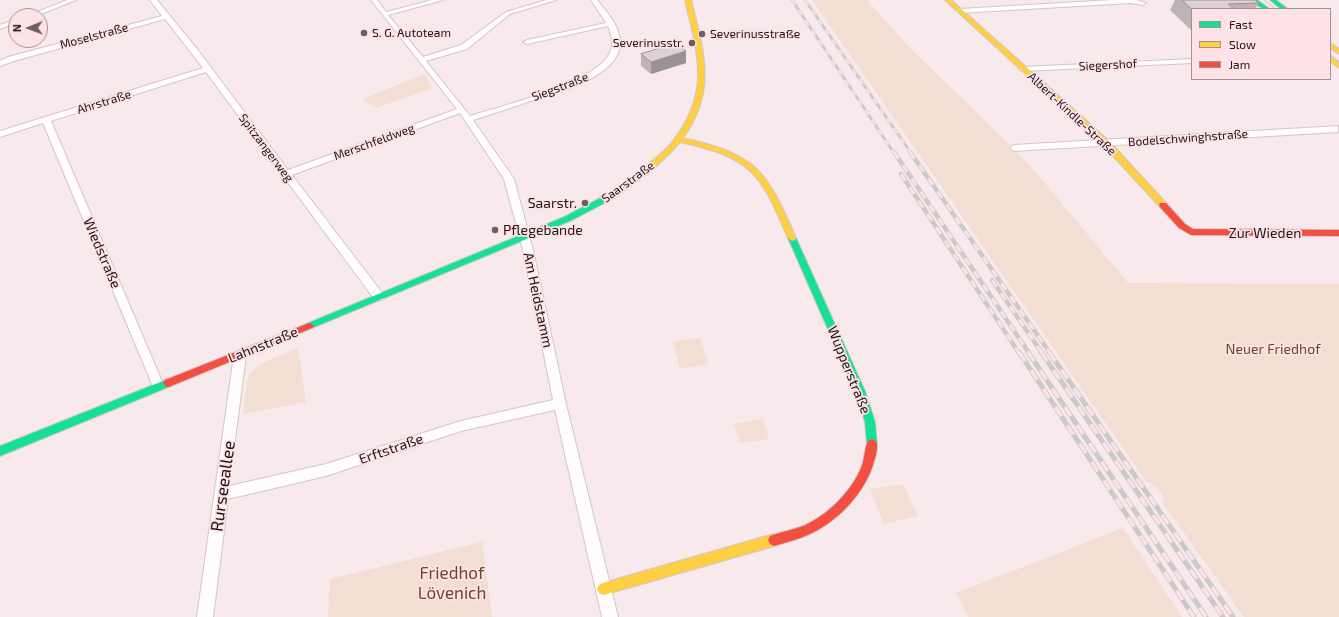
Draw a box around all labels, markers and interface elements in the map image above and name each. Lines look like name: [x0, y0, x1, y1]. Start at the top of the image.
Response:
north arrow: [8, 8, 48, 48]
legend: [1191, 8, 1331, 80]
text: Fast: [1229, 17, 1252, 31]
street label: Moselstraße: [58, 20, 130, 52]
text: N: [10, 24, 23, 32]
place label: S. G. Autoteam: [372, 26, 451, 40]
place label: Severinusstraße: [710, 27, 800, 41]
marker: S. G. Autoteam: [359, 28, 369, 38]
marker: Severinusstraße: [697, 29, 707, 39]
place label: Severinusstr.: [613, 36, 684, 50]
text: Slow: [1229, 37, 1256, 51]
marker: Severinusstr.: [687, 38, 697, 48]
street label: Siegershof: [1078, 56, 1138, 74]
text: Jam: [1229, 57, 1250, 71]
street label: Albert-Kindle-Straße: [1025, 69, 1119, 159]
street label: Siegstraße: [530, 70, 590, 104]
street label: Ahrstraße: [75, 87, 133, 117]
street label: Spitzangerweg: [236, 111, 296, 185]
street label: Merschfeldweg: [332, 121, 416, 163]
street label: Bodelschwinghstraße: [1128, 127, 1248, 149]
street label: Saarstraße: [599, 158, 657, 206]
place label: Saarstr.: [528, 195, 577, 211]
marker: Saarstr.: [580, 198, 590, 208]
street label: Wiedstraße: [80, 215, 124, 291]
place label: Pflegebande: [503, 222, 583, 238]
marker: Pflegebande: [490, 225, 500, 235]
street label: Zur Wieden: [1229, 225, 1301, 241]
street label: Am Heidstamm: [520, 251, 556, 349]
street label: Lahnstraße: [226, 323, 300, 367]
street label: Wupperstraße: [824, 324, 874, 416]
park label: Neuer Friedhof: [1226, 341, 1320, 357]
street label: Erftstraße: [357, 430, 425, 468]
street label: Rurseeallee: [207, 439, 239, 533]
park label: Friedhof Lövenich: [418, 563, 486, 603]

